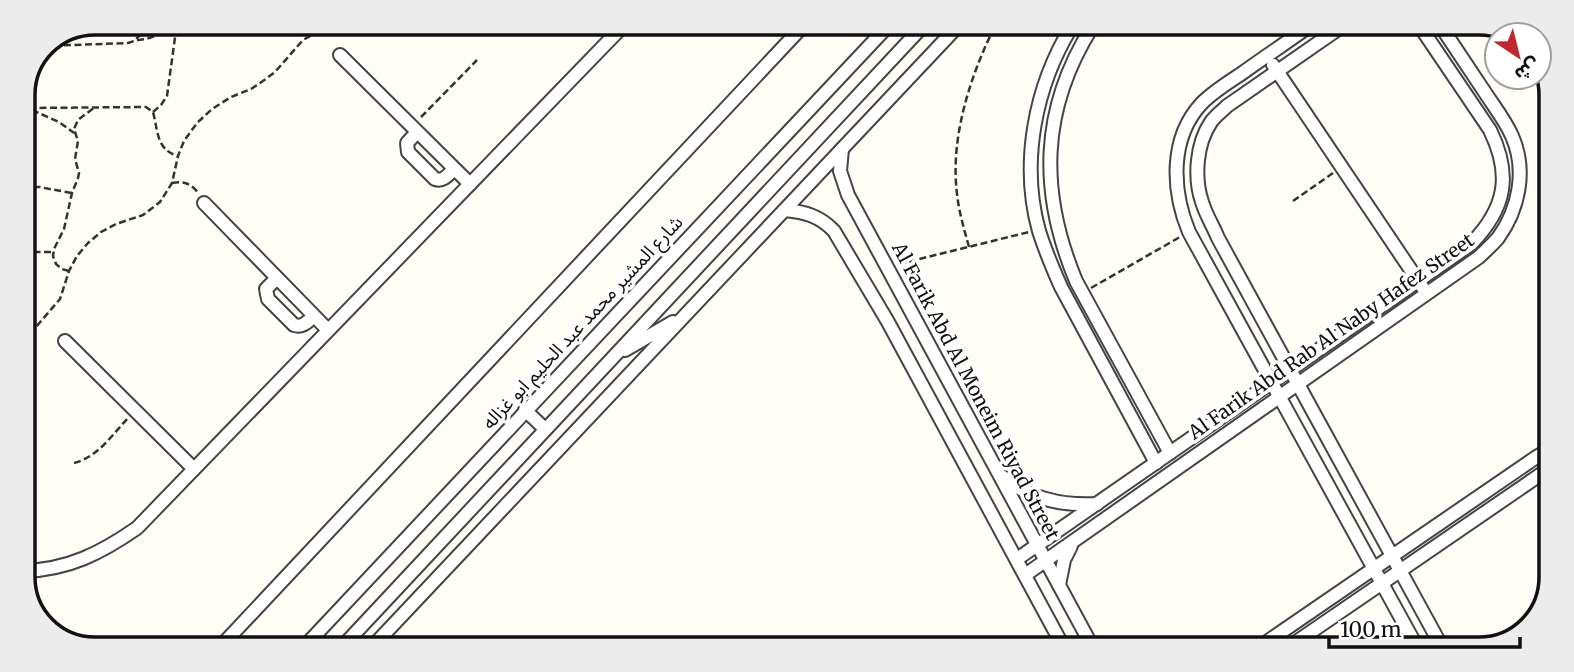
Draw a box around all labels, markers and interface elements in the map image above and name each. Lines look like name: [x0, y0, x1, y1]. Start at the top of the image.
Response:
north arrow: [1483, 21, 1553, 91]
text: ش: [1510, 53, 1545, 87]
street label: شارع المشير محمد عبد الحليم ابو غزاله: [477, 210, 690, 436]
street label: Al Farik Abd Rab Al Naby Hafez Street: [1183, 227, 1479, 445]
street label: Al Farik Abd Al Moneim Riyad Street: [887, 237, 1065, 544]
scale bar: [1329, 606, 1520, 650]
text: 100 m: [1340, 616, 1402, 643]

